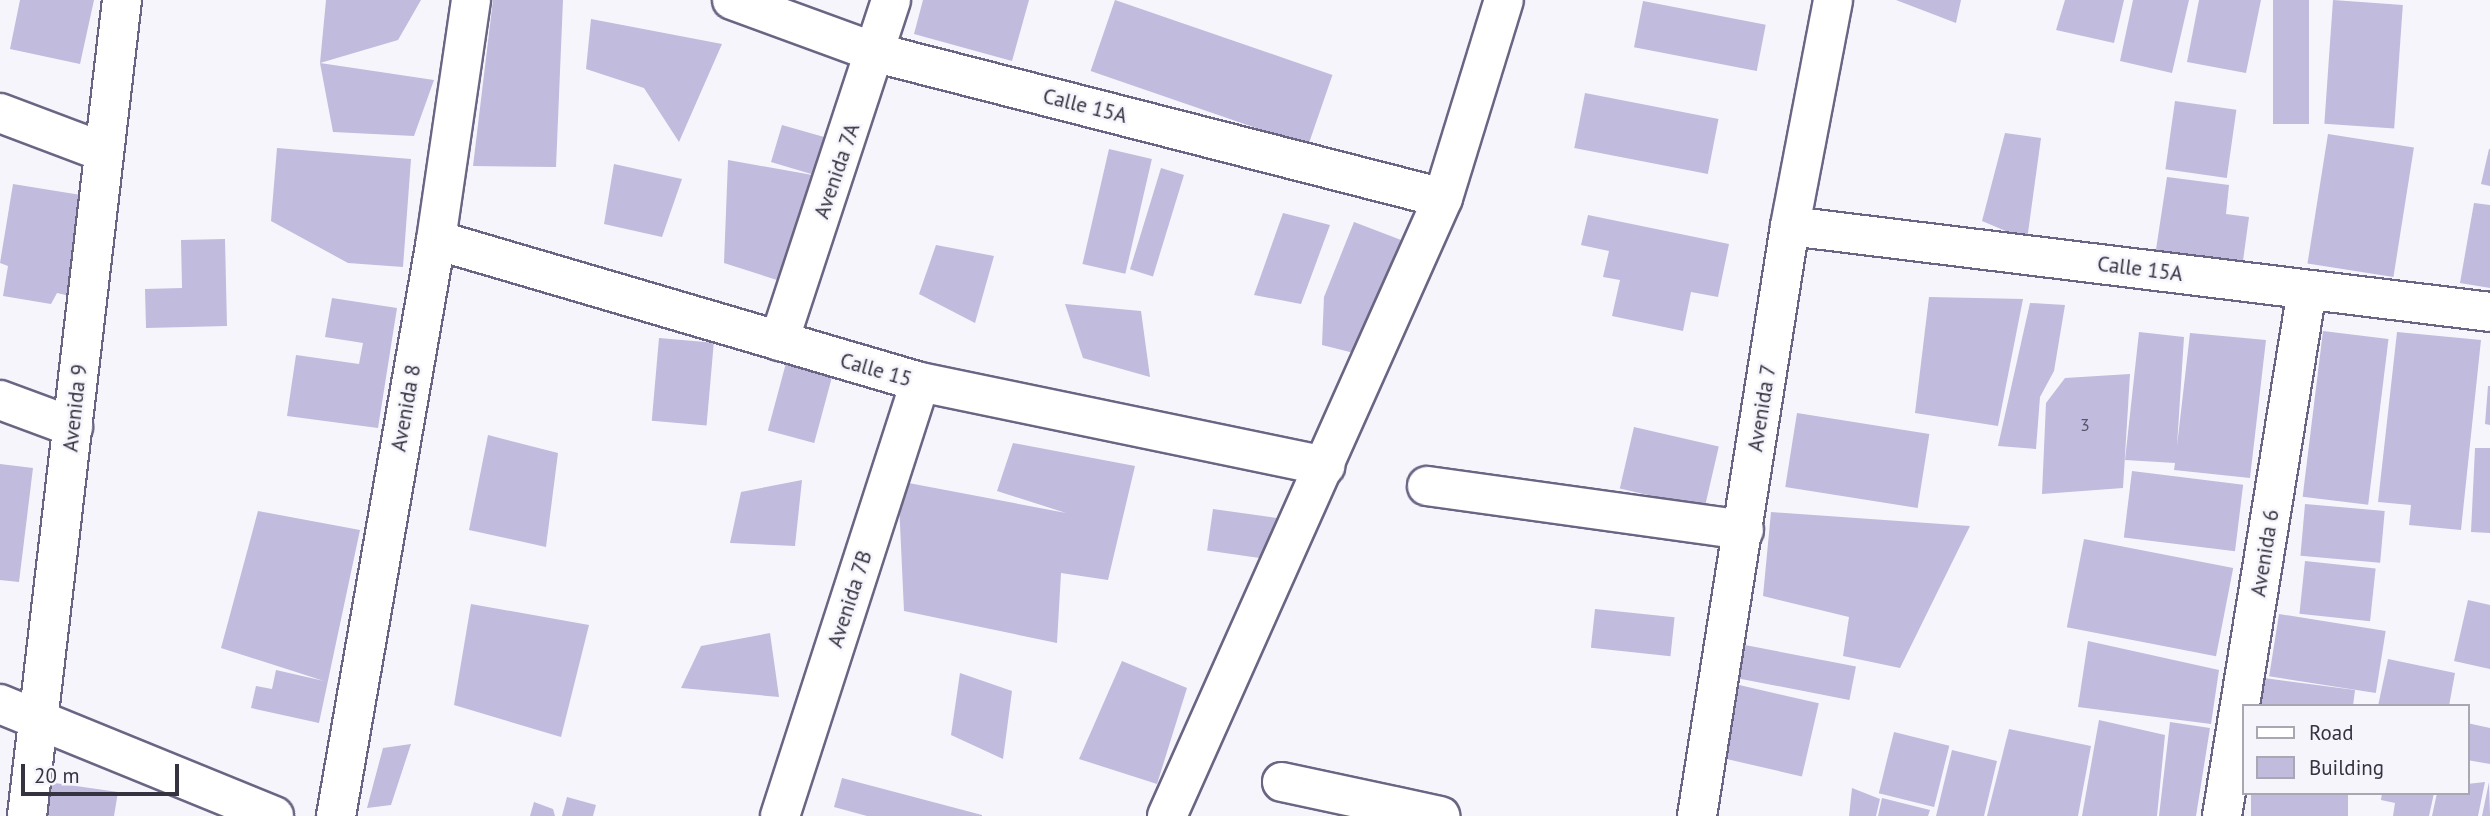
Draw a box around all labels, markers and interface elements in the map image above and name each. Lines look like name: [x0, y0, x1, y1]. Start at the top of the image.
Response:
street label: Calle 15A: [1040, 83, 1130, 129]
street label: Avenida 7A: [809, 120, 865, 222]
street label: Calle 15A: [2096, 251, 2184, 287]
street label: Calle 15: [837, 348, 915, 392]
street label: Avenida 8: [386, 362, 426, 454]
street label: Avenida 9: [58, 363, 92, 453]
street label: Avenida 7: [1743, 363, 1781, 453]
house number: 3: [2080, 414, 2090, 436]
street label: Avenida 6: [2246, 508, 2284, 598]
street label: Avenida 7B: [823, 547, 877, 651]
legend: [2242, 704, 2469, 795]
text: Road: [2309, 719, 2353, 746]
scale bar: [24, 750, 182, 794]
text: Building: [2309, 754, 2384, 781]
text: 20 m: [34, 762, 80, 789]

